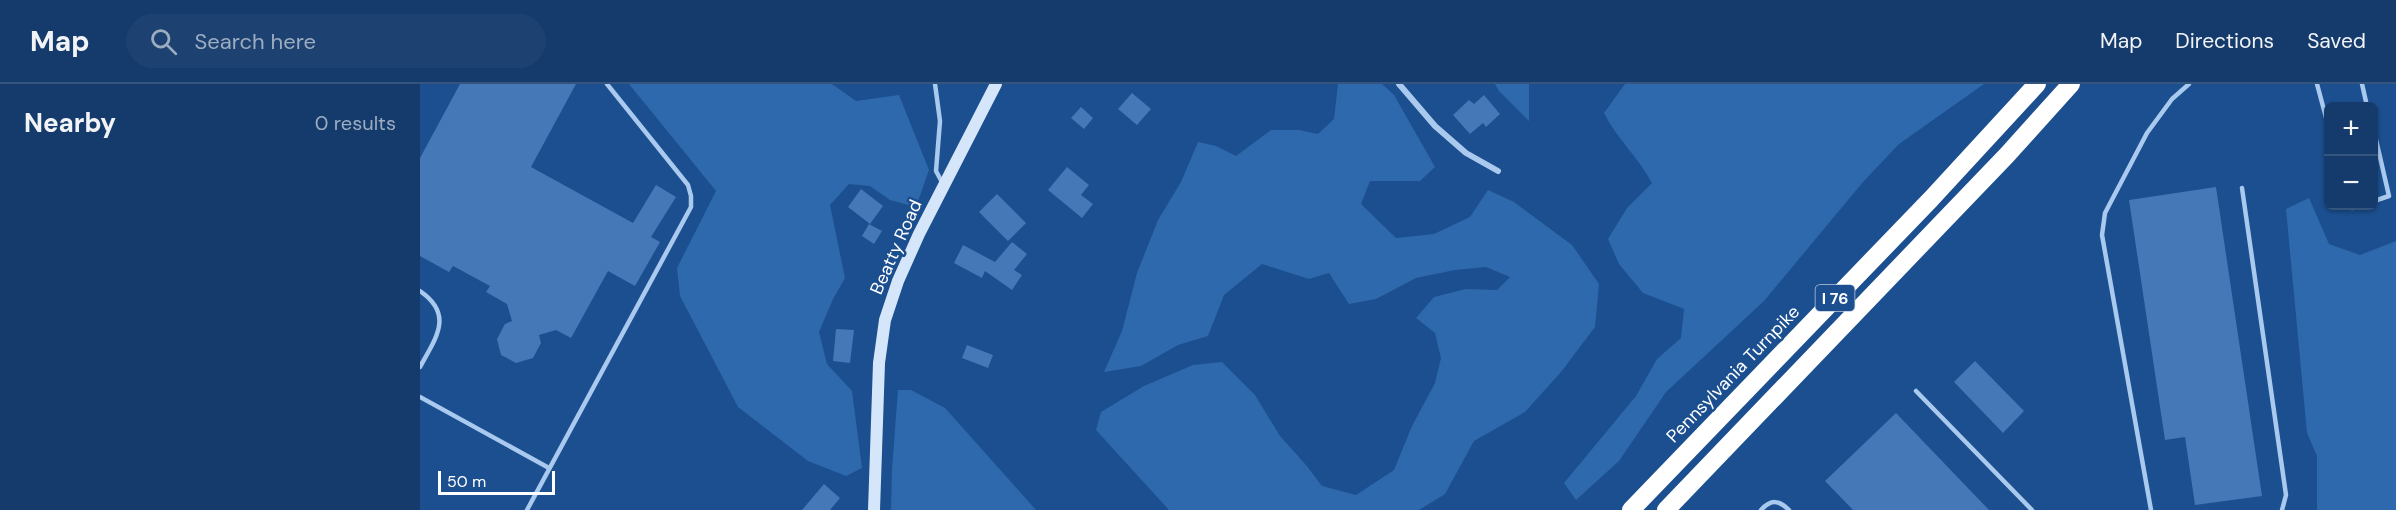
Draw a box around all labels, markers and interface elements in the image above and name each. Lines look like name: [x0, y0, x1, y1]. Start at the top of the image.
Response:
search box: [126, 14, 546, 68]
text: Map: [30, 23, 90, 60]
icon: search: [147, 25, 180, 58]
text: Search here: [195, 27, 316, 56]
text: Map: [2100, 27, 2142, 55]
text: Directions: [2175, 27, 2274, 55]
text: Saved: [2307, 27, 2366, 55]
map controls: [2324, 102, 2378, 210]
button: +: [2324, 102, 2378, 156]
text: Nearby: [24, 106, 116, 140]
text: 0 results: [315, 110, 396, 136]
button: −: [2324, 156, 2378, 210]
street label: Beatty Road: [864, 196, 928, 298]
road number: I 76: [1816, 285, 1854, 311]
street label: Pennsylvania Turnpike: [1661, 300, 1805, 448]
scale bar: [438, 468, 555, 496]
text: 50 m: [447, 471, 486, 492]

